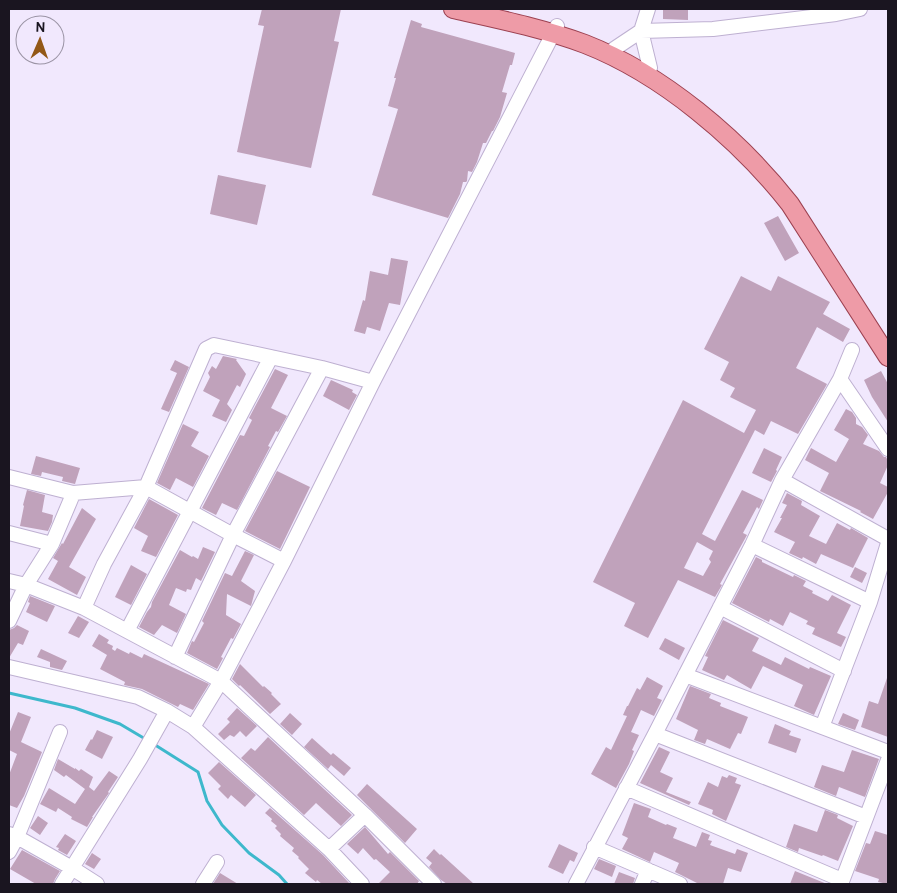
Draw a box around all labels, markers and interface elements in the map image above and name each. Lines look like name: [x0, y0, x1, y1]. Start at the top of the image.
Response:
north arrow: [15, 15, 65, 65]
text: N: [35, 20, 46, 37]

